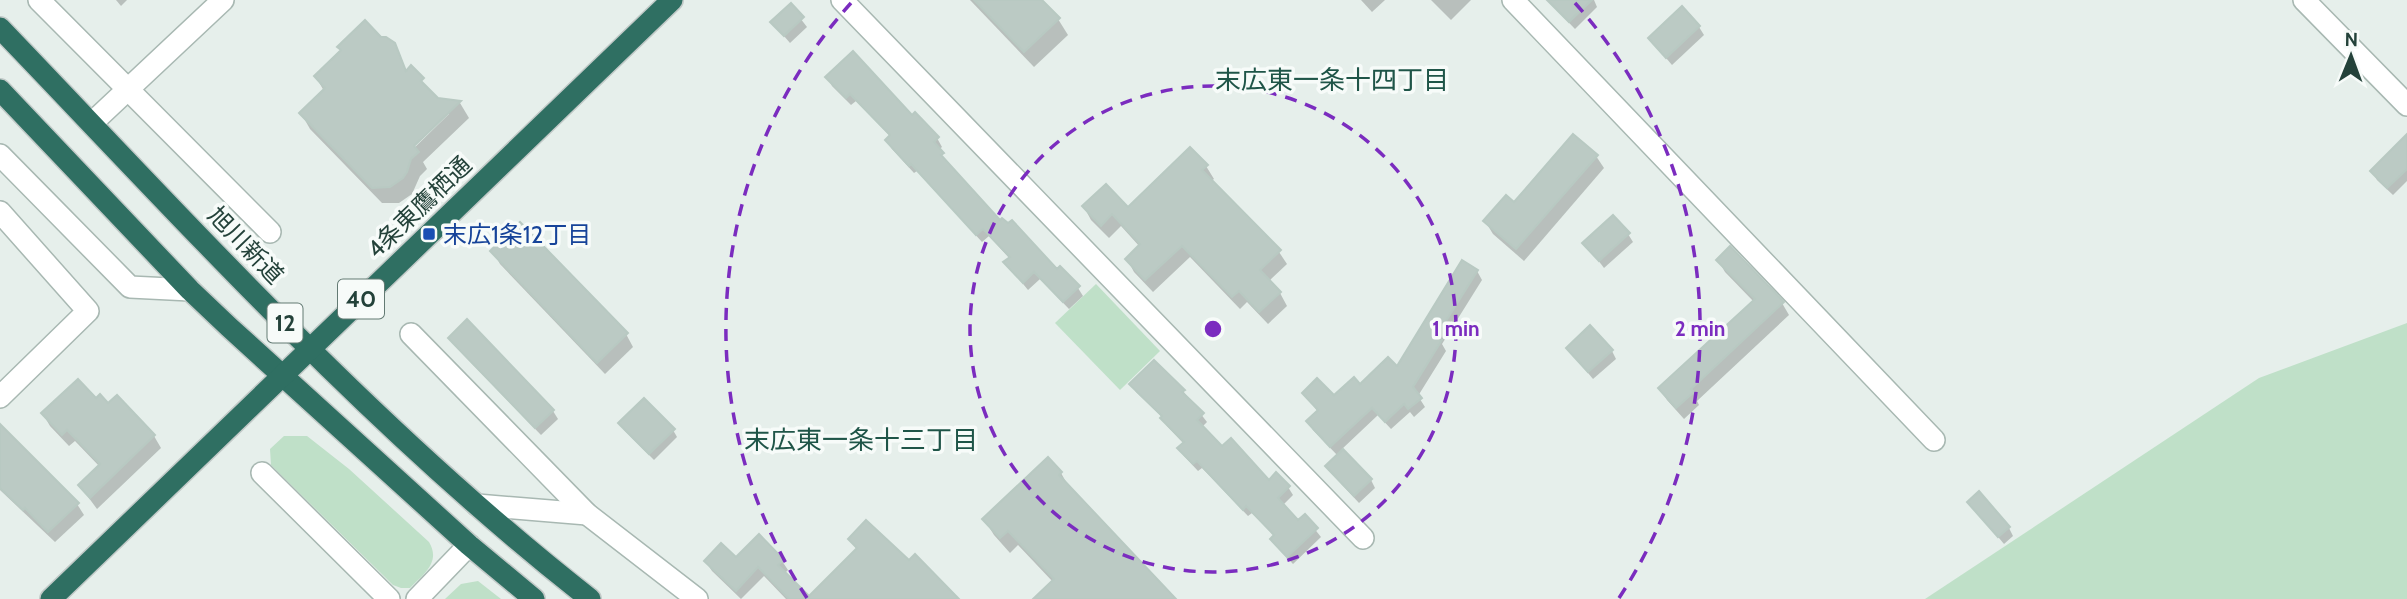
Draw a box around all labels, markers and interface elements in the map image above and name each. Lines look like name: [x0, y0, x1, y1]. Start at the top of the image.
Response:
north arrow: [2316, 21, 2386, 91]
text: N: [2344, 28, 2358, 51]
district label: 末広東一条十四丁目: [1215, 64, 1449, 96]
street label: 4条東鷹栖通: [361, 150, 477, 264]
street label: 旭川新道: [202, 200, 290, 290]
place label: 末広1条12丁目: [443, 220, 591, 249]
marker: 末広1条12丁目: [421, 226, 437, 242]
road number: 40: [338, 280, 384, 318]
road number: 12: [268, 304, 302, 342]
text: 1 min: [1432, 316, 1480, 341]
text: 2 min: [1675, 316, 1725, 341]
centre of rings: [1201, 317, 1225, 341]
district label: 末広東一条十三丁目: [744, 424, 978, 456]

